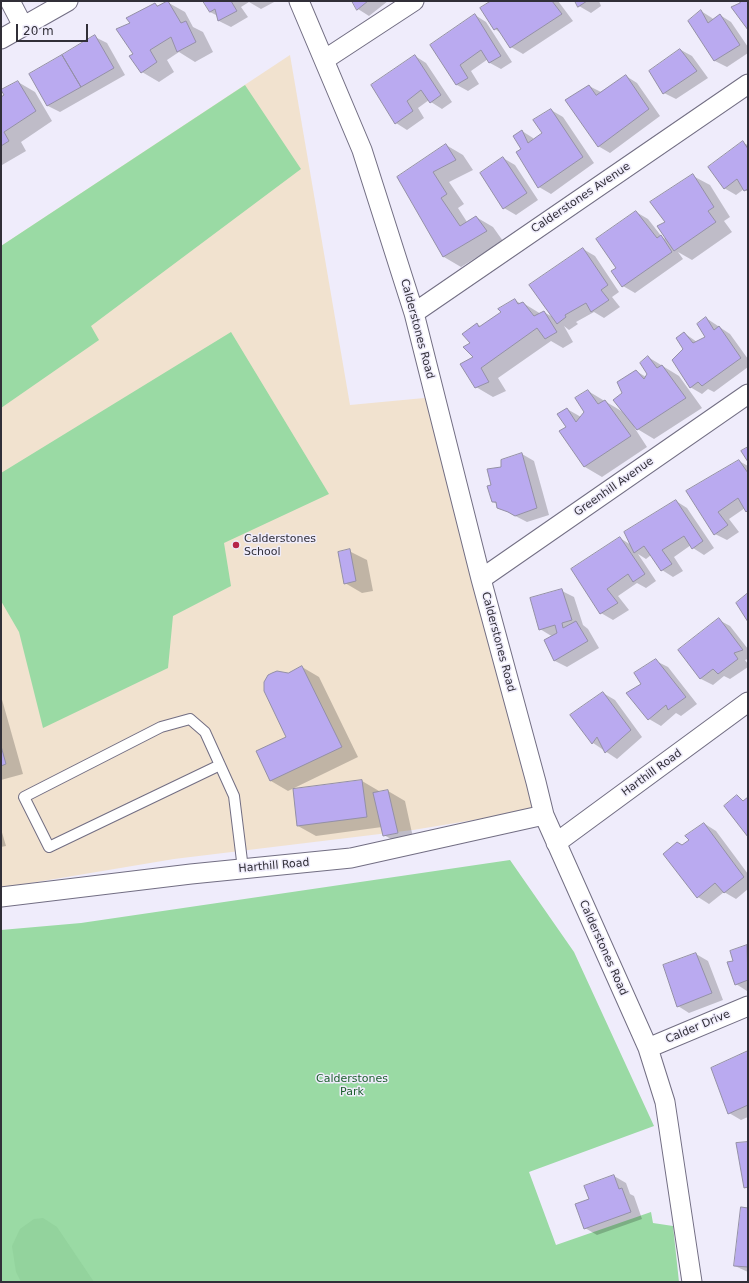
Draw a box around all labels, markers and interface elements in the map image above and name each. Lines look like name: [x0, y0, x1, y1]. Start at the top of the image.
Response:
scale bar: [18, 16, 90, 42]
text: 20 m: [23, 24, 54, 38]
street label: Calderstones Avenue: [529, 160, 633, 236]
street label: Calderstones Road: [397, 278, 437, 380]
street label: Greenhill Avenue: [572, 455, 656, 519]
place label: Calderstones School: [244, 532, 316, 558]
marker: Calderstones School: [231, 540, 241, 550]
street label: Calderstones Road: [478, 591, 518, 693]
street label: Harthill Road: [619, 747, 685, 799]
street label: Harthill Road: [238, 856, 310, 876]
street label: Calderstones Road: [576, 898, 630, 998]
street label: Calder Drive: [664, 1008, 732, 1046]
park label: Calderstones Park: [316, 1072, 388, 1098]

